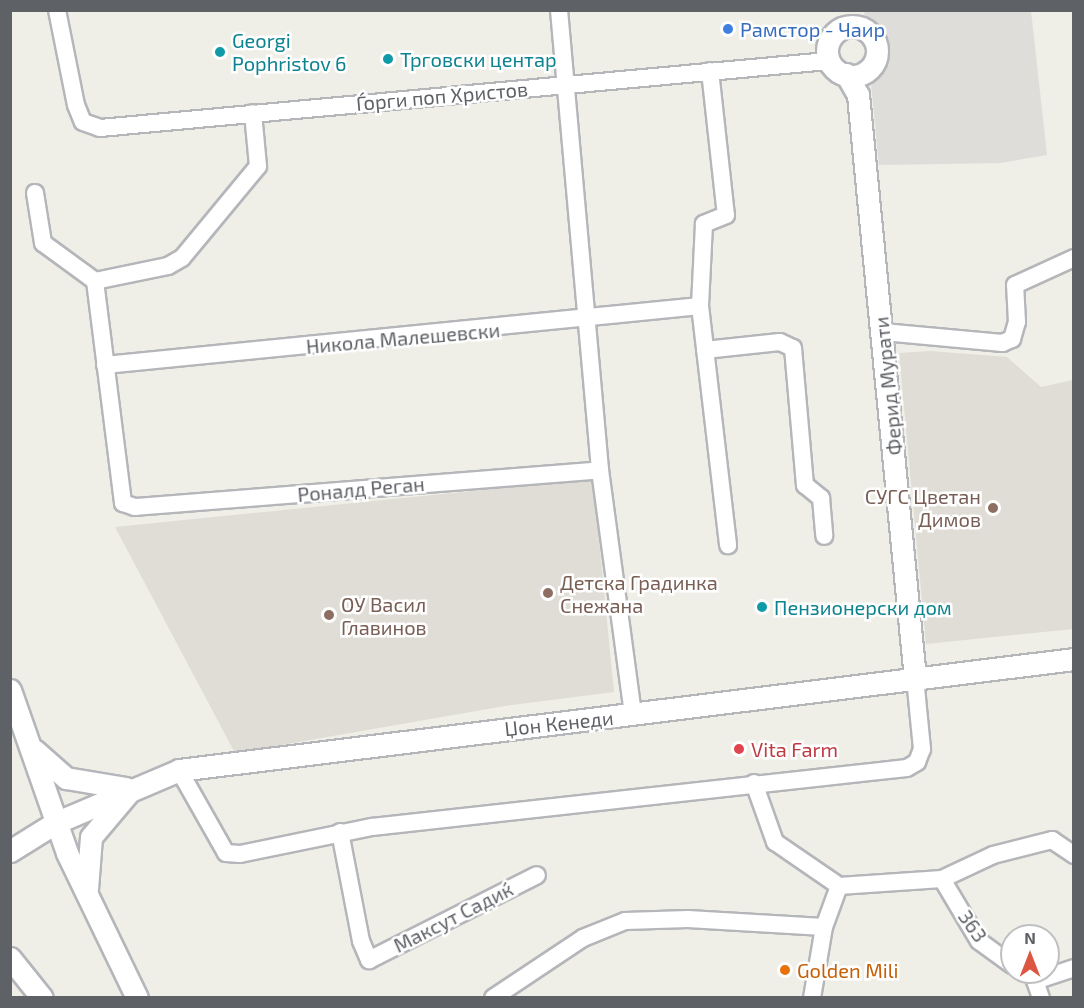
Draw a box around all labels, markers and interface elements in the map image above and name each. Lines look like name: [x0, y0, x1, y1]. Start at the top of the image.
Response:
place label: Рамстор - Чаир: [740, 17, 885, 41]
marker: Рамстор - Чаир: [721, 22, 735, 36]
place label: Georgi Pophristov 6: [232, 28, 347, 75]
marker: Georgi Pophristov 6: [213, 45, 227, 59]
place label: Трговски центар: [400, 47, 557, 71]
marker: Трговски центар: [381, 52, 395, 66]
street label: Ѓорги поп Христов: [355, 77, 529, 115]
street label: Ферид Мурати: [869, 315, 907, 457]
street label: Никола Малешевски: [305, 318, 501, 358]
street label: Роналд Реган: [296, 471, 426, 507]
place label: СУГС Цветан Димов: [865, 484, 981, 531]
marker: СУГС Цветан Димов: [986, 501, 1000, 515]
place label: Детска Градинка Снежана: [560, 570, 718, 617]
marker: Детска Градинка Снежана: [541, 586, 555, 600]
place label: ОУ Васил Главинов: [341, 592, 427, 639]
place label: Пензионерски дом: [774, 595, 952, 619]
marker: Пензионерски дом: [755, 600, 769, 614]
marker: ОУ Васил Главинов: [322, 608, 336, 622]
street label: Џон Кенеди: [503, 705, 615, 741]
place label: Vita Farm: [751, 737, 838, 761]
marker: Vita Farm: [732, 742, 746, 756]
street label: Максут Садиќ: [389, 877, 517, 957]
street label: 363: [954, 905, 992, 947]
north arrow: [1000, 924, 1060, 984]
text: N: [1024, 928, 1036, 947]
place label: Golden Mili: [797, 958, 899, 982]
marker: Golden Mili: [778, 963, 792, 977]

